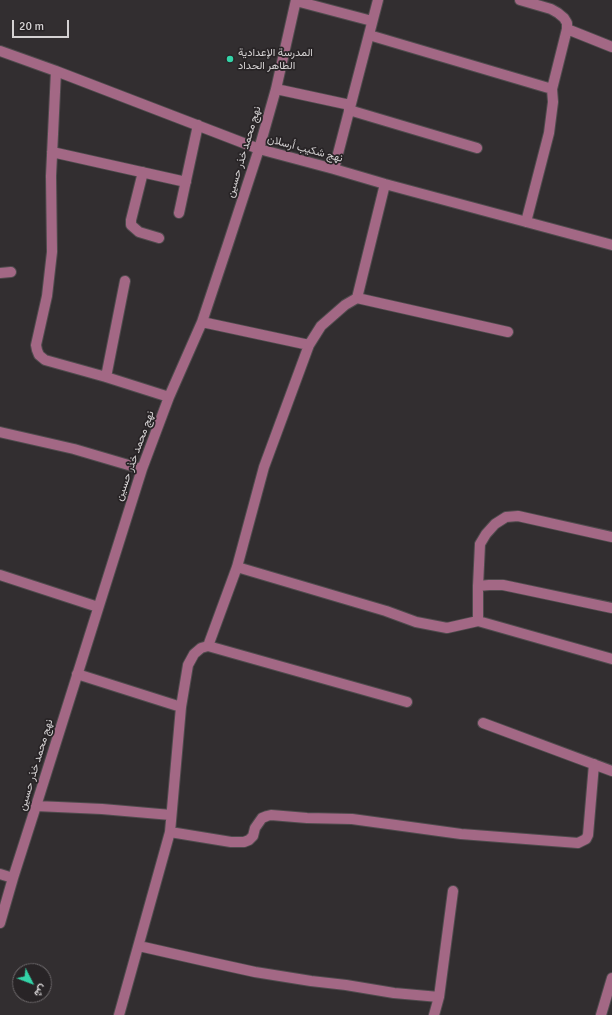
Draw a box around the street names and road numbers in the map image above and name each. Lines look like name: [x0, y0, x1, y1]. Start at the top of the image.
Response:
street label: نهج محمد خذر حسين: [224, 105, 264, 199]
street label: نهج شكيب أرسلان: [266, 133, 344, 165]
street label: نهج محمد خذر حسين: [113, 409, 157, 503]
street label: نهج محمد خذر حسين: [16, 718, 56, 812]

